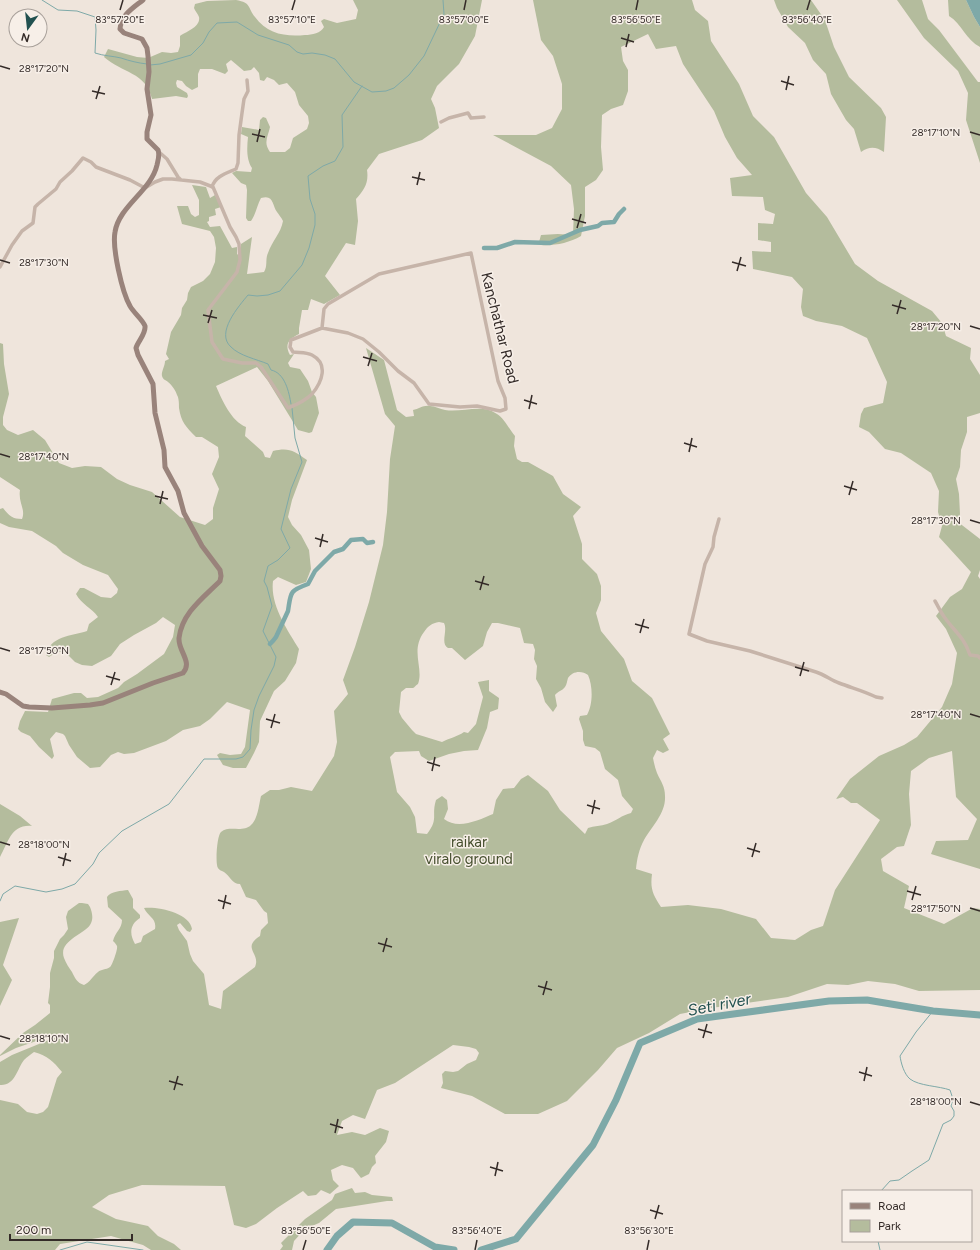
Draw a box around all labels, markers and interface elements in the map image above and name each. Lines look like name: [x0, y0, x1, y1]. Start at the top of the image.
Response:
north arrow: [8, 8, 48, 48]
text: 83°57'20"E: [95, 13, 145, 26]
text: 83°57'10"E: [268, 13, 316, 26]
text: 83°57'00"E: [439, 13, 489, 26]
text: 83°56'50"E: [611, 13, 661, 26]
text: 83°56'40"E: [782, 13, 832, 26]
text: N: [20, 30, 31, 45]
text: 28°17'20"N: [19, 62, 69, 75]
text: 28°17'10"N: [912, 126, 960, 139]
text: 28°17'30"N: [19, 256, 69, 269]
street label: Kanchathar Road: [477, 270, 523, 386]
text: 28°17'20"N: [911, 320, 961, 333]
text: 28°17'40"N: [19, 450, 69, 463]
text: 28°17'30"N: [911, 514, 961, 527]
text: 28°17'50"N: [19, 644, 69, 657]
text: 28°17'40"N: [911, 708, 961, 721]
park label: raikar viralo ground: [425, 833, 513, 868]
text: 28°18'00"N: [18, 838, 70, 851]
text: 28°17'50"N: [911, 902, 961, 915]
water label: Seti river: [686, 989, 753, 1020]
text: 28°18'10"N: [19, 1032, 69, 1045]
text: 28°18'00"N: [910, 1095, 962, 1108]
legend: [842, 1190, 972, 1242]
text: Road: [878, 1199, 906, 1213]
scale bar: [10, 1216, 132, 1242]
text: Park: [878, 1219, 901, 1233]
text: 200 m: [16, 1223, 51, 1237]
text: 83°56'50"E: [281, 1224, 331, 1237]
text: 83°56'40"E: [452, 1224, 502, 1237]
text: 83°56'30"E: [624, 1224, 674, 1237]

